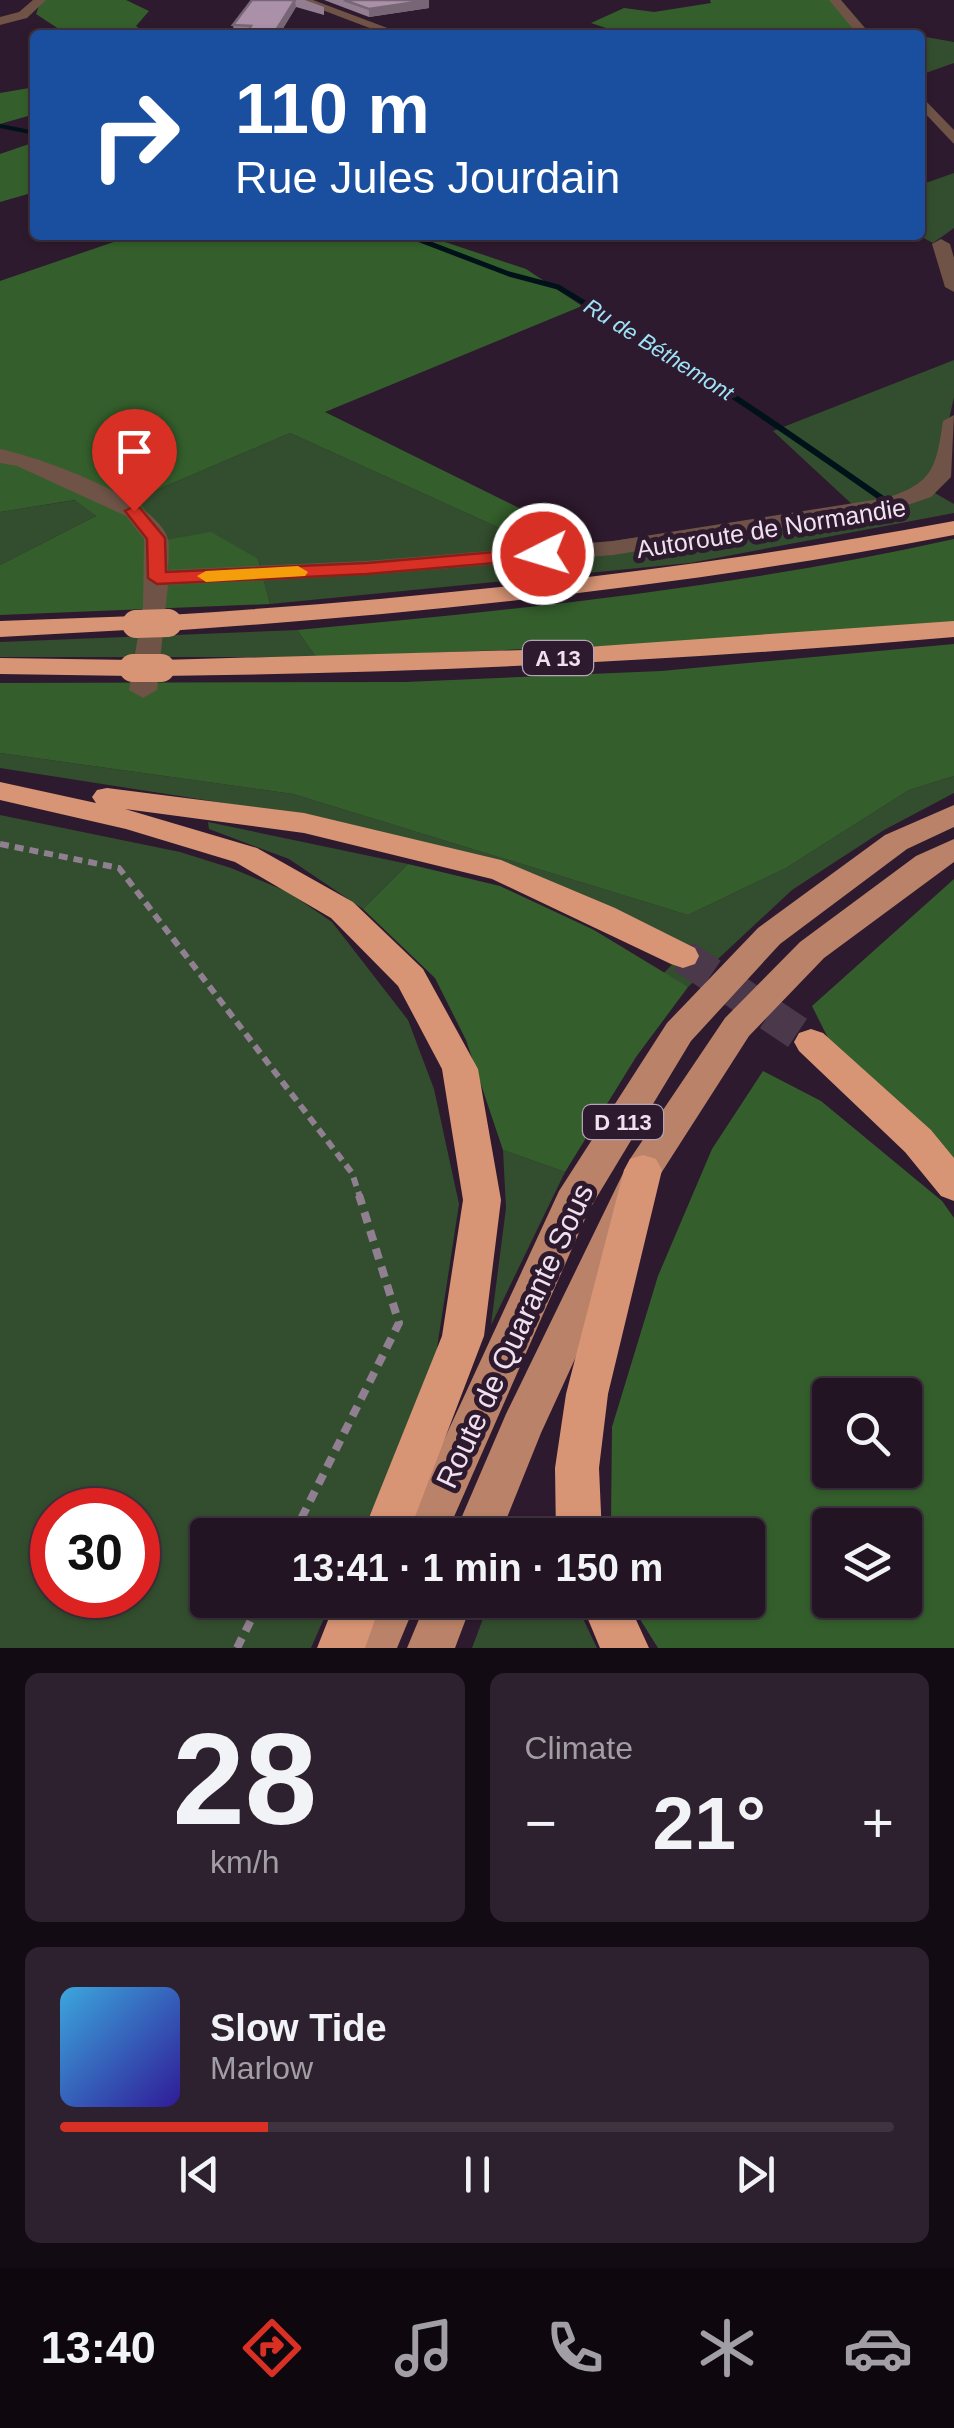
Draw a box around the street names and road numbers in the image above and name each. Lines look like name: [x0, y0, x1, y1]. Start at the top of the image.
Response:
street label: Autoroute de Normandie: [634, 493, 908, 563]
road number: A 13: [523, 641, 593, 675]
road number: D 113: [583, 1105, 663, 1139]
street label: Route de Quarante Sous: [429, 1178, 600, 1493]

